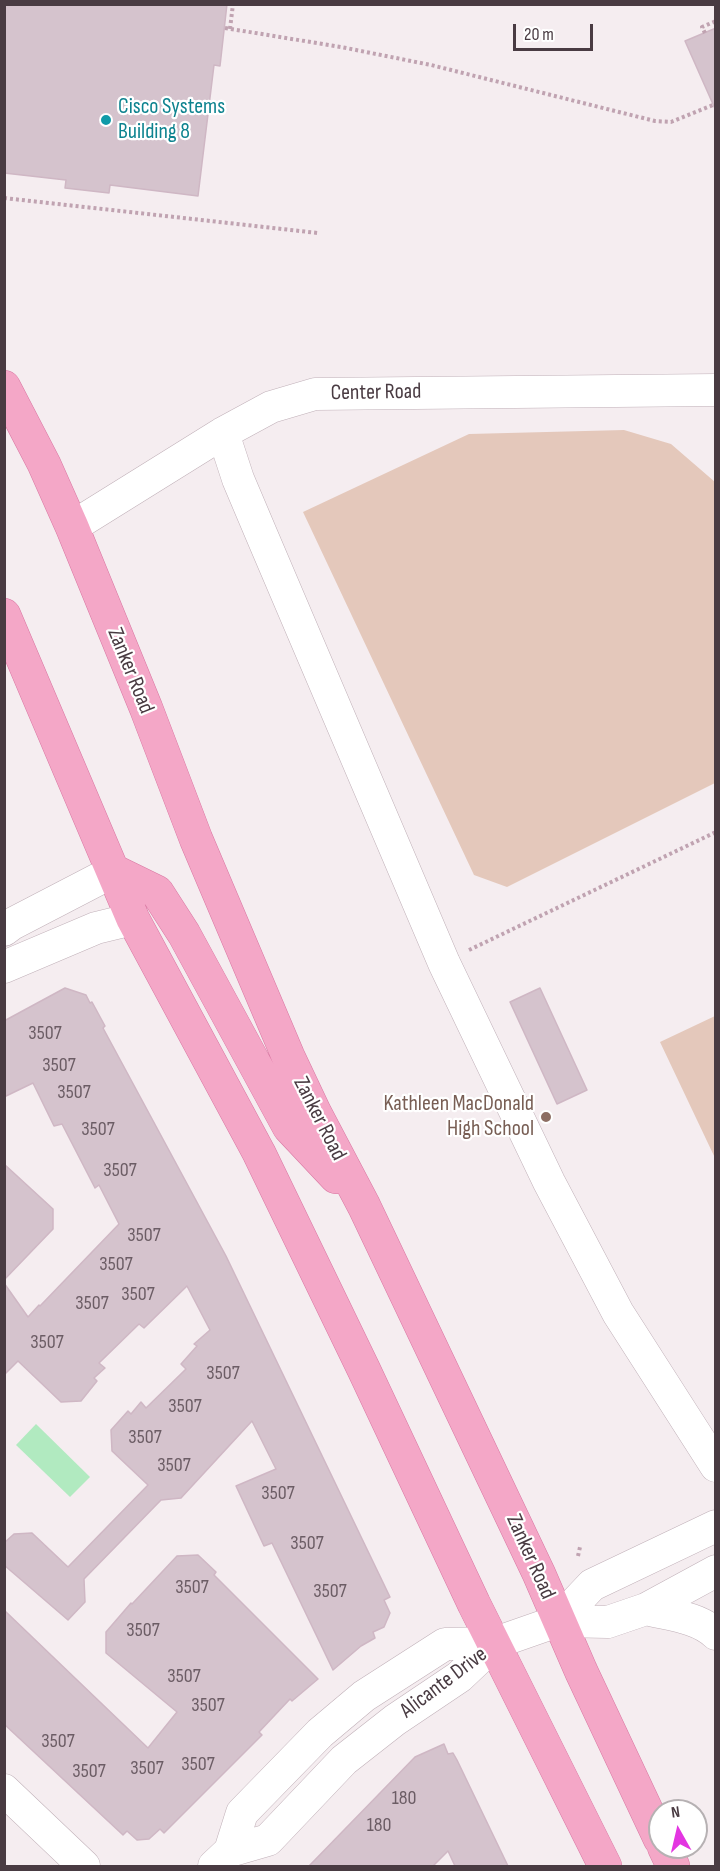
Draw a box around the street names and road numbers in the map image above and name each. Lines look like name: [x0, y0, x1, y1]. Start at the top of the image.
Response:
street label: Center Road: [330, 379, 422, 407]
street label: Zanker Road: [101, 624, 159, 718]
street label: Zanker Road: [287, 1073, 351, 1165]
street label: Zanker Road: [500, 1510, 560, 1604]
street label: Alicante Drive: [395, 1642, 493, 1724]

